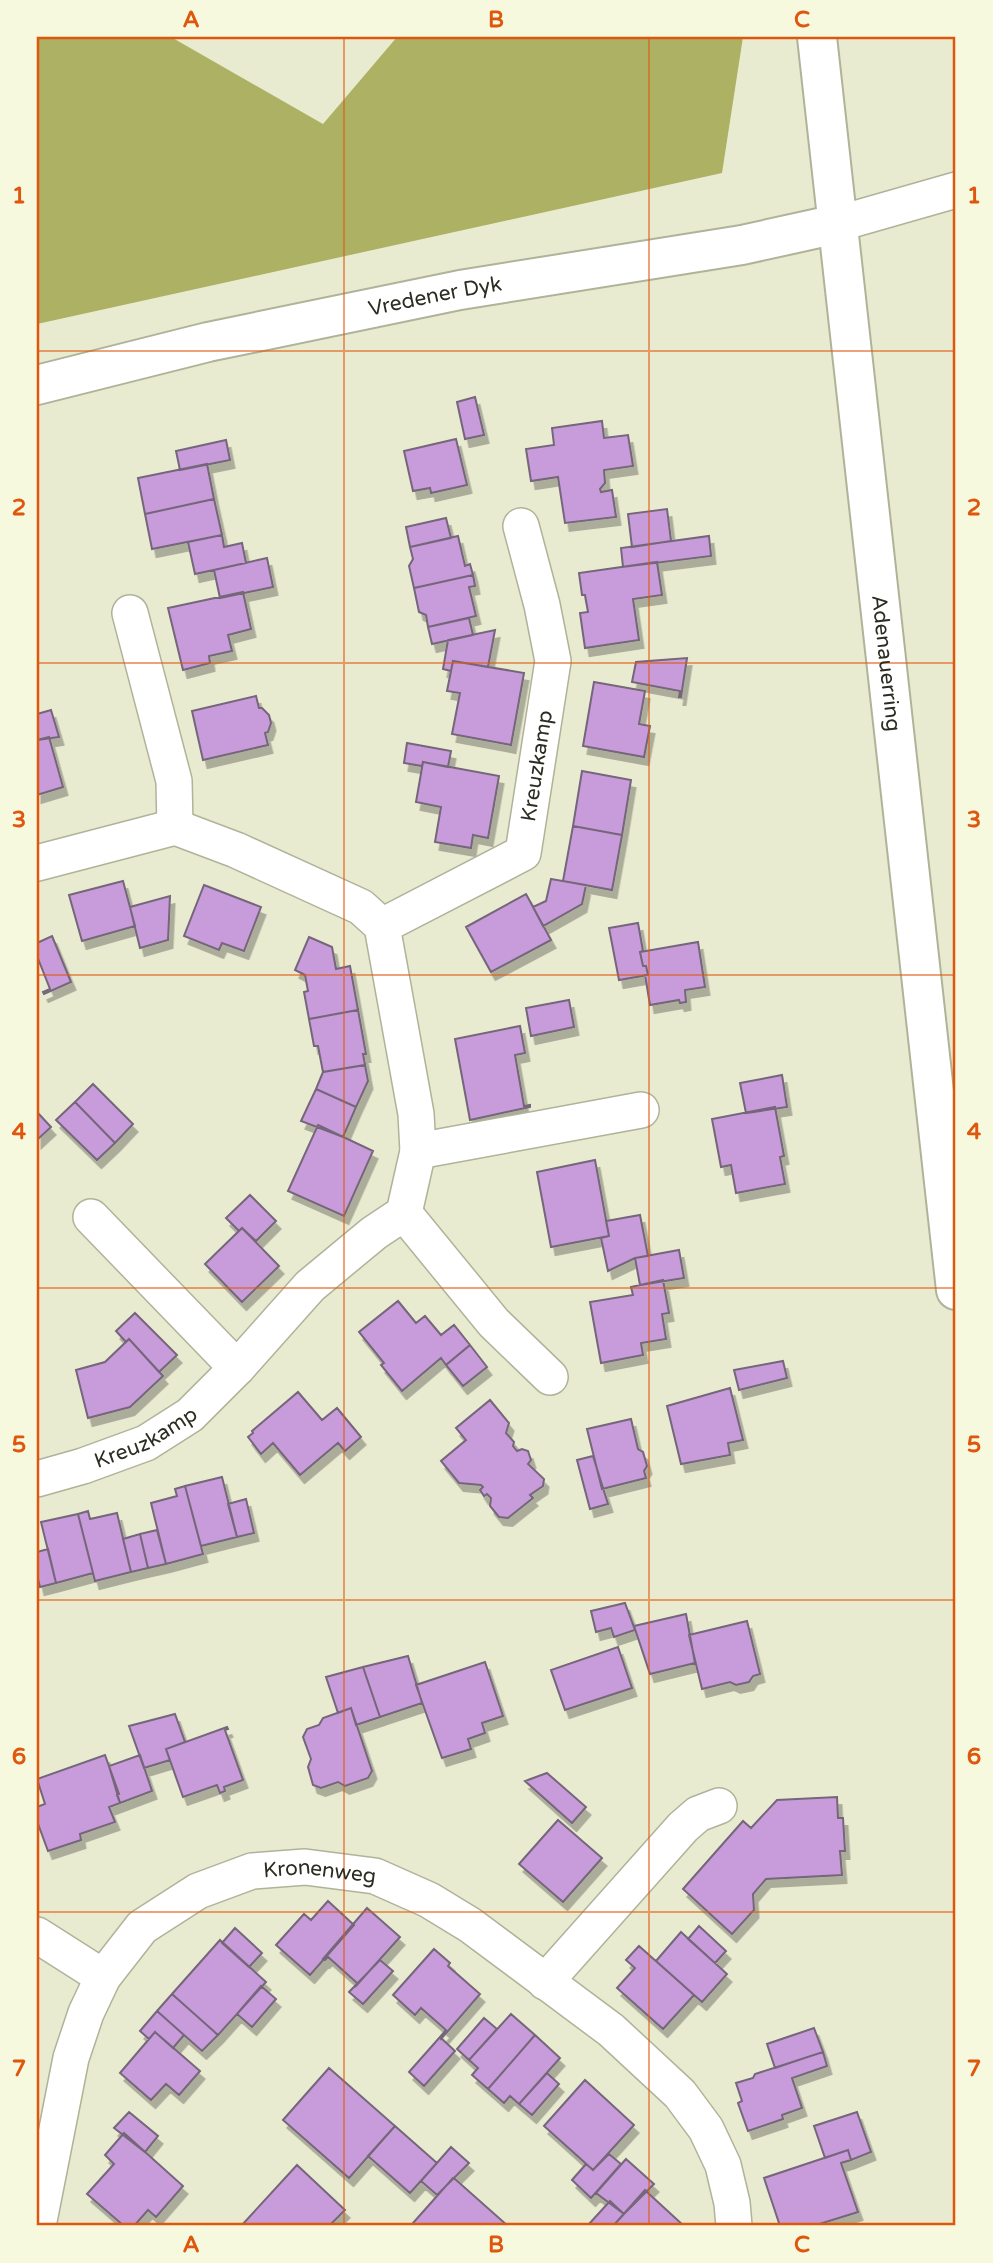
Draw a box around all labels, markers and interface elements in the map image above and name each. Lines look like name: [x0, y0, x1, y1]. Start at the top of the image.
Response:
text: A: [182, 6, 200, 34]
text: B: [488, 6, 504, 34]
text: C: [794, 6, 810, 34]
text: 1: [12, 182, 26, 210]
text: 1: [967, 182, 981, 210]
street label: Vredener Dyk: [366, 271, 503, 321]
text: 2: [12, 494, 26, 522]
text: 2: [967, 494, 981, 522]
street label: Adenauerring: [866, 594, 906, 733]
street label: Kreuzkamp: [516, 708, 558, 823]
text: 3: [12, 806, 26, 834]
text: 3: [967, 806, 981, 834]
text: 4: [12, 1118, 27, 1146]
text: 4: [967, 1118, 982, 1146]
street label: Kreuzkamp: [91, 1401, 202, 1473]
text: 5: [12, 1431, 26, 1459]
text: 5: [967, 1431, 981, 1459]
text: 6: [12, 1743, 26, 1771]
text: 6: [967, 1743, 981, 1771]
street label: Kronenweg: [262, 1854, 378, 1889]
text: 7: [12, 2055, 26, 2083]
text: 7: [967, 2055, 981, 2083]
text: A: [182, 2231, 200, 2259]
text: B: [488, 2231, 504, 2259]
text: C: [794, 2231, 810, 2259]

